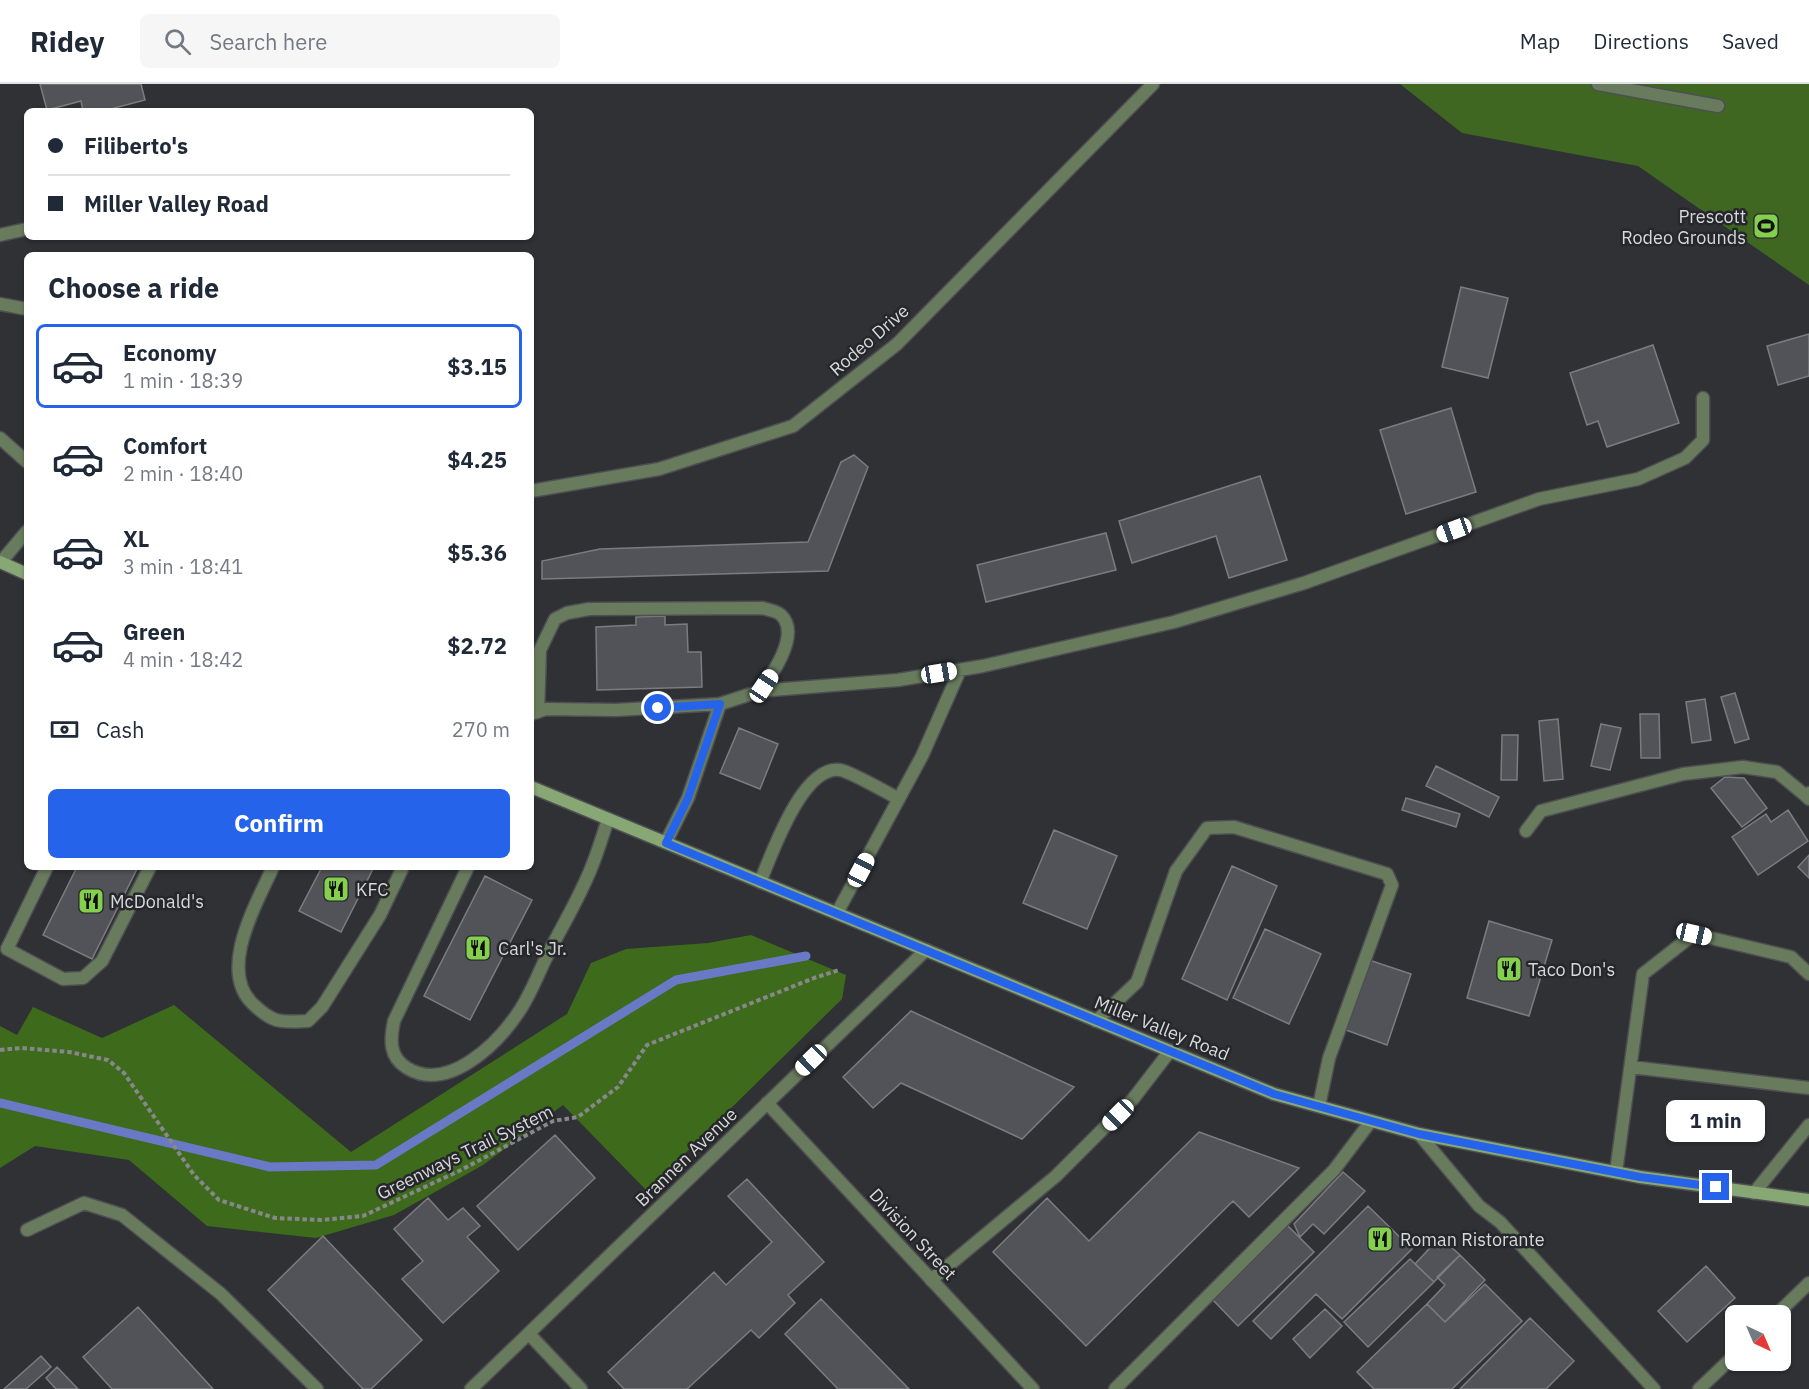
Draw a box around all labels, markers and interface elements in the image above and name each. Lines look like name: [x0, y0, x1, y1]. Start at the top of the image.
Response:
search box: [140, 14, 560, 68]
text: Ridey: [30, 23, 104, 60]
icon: search: [161, 25, 194, 58]
text: Search here: [209, 27, 327, 56]
text: Map: [1520, 27, 1560, 55]
text: Directions: [1593, 27, 1689, 55]
text: Saved: [1722, 27, 1779, 55]
text: Filiberto's: [84, 131, 188, 160]
text: Miller Valley Road: [84, 189, 269, 218]
place label: Prescott Rodeo Grounds: [1621, 205, 1746, 249]
sports icon: Prescott Rodeo Grounds: [1751, 211, 1781, 241]
text: Choose a ride: [48, 270, 219, 305]
street label: Rodeo Drive: [825, 299, 914, 381]
text: Economy: [123, 338, 217, 367]
icon: car: [51, 339, 105, 393]
text: $3.15: [447, 352, 507, 381]
text: 1 min · 18:39: [123, 367, 243, 394]
text: Comfort: [123, 431, 207, 460]
icon: car: [51, 432, 105, 486]
text: $4.25: [447, 445, 507, 474]
text: 2 min · 18:40: [123, 460, 243, 487]
car: [1434, 515, 1474, 545]
text: XL: [123, 524, 149, 553]
icon: car: [51, 525, 105, 579]
text: $5.36: [447, 538, 507, 567]
text: 3 min · 18:41: [123, 553, 243, 580]
text: Green: [123, 617, 185, 646]
icon: car: [51, 618, 105, 672]
text: $2.72: [447, 631, 507, 660]
text: 4 min · 18:42: [123, 646, 243, 673]
car: [920, 661, 958, 685]
car: [746, 666, 782, 706]
route start: [644, 694, 671, 721]
icon: cash: [48, 713, 81, 746]
text: Cash: [96, 715, 145, 744]
text: 270 m: [452, 716, 510, 743]
button: Confirm: [48, 789, 510, 858]
car: [845, 850, 877, 890]
restaurant icon: KFC: [321, 874, 351, 904]
place label: KFC: [356, 878, 388, 901]
restaurant icon: McDonald's: [76, 886, 106, 916]
place label: McDonald's: [110, 890, 204, 913]
car: [1674, 921, 1714, 947]
restaurant icon: Carl's Jr.: [463, 933, 493, 963]
place label: Carl's Jr.: [498, 937, 567, 960]
restaurant icon: Taco Don's: [1494, 954, 1524, 984]
place label: Taco Don's: [1528, 958, 1615, 981]
street label: Miller Valley Road: [1091, 990, 1233, 1066]
car: [792, 1041, 830, 1079]
car: [1099, 1096, 1137, 1134]
street label: Greenways Trail System: [373, 1099, 557, 1205]
callout: 1 min: [1666, 1100, 1766, 1142]
street label: Brannen Avenue: [630, 1103, 742, 1211]
text: 1 min: [1689, 1107, 1742, 1134]
route end: [1702, 1173, 1729, 1200]
street label: Division Street: [865, 1183, 961, 1285]
restaurant icon: Roman Ristorante: [1365, 1224, 1395, 1254]
place label: Roman Ristorante: [1400, 1228, 1545, 1251]
north arrow: [1725, 1305, 1791, 1371]
map controls: [1725, 1305, 1791, 1371]

